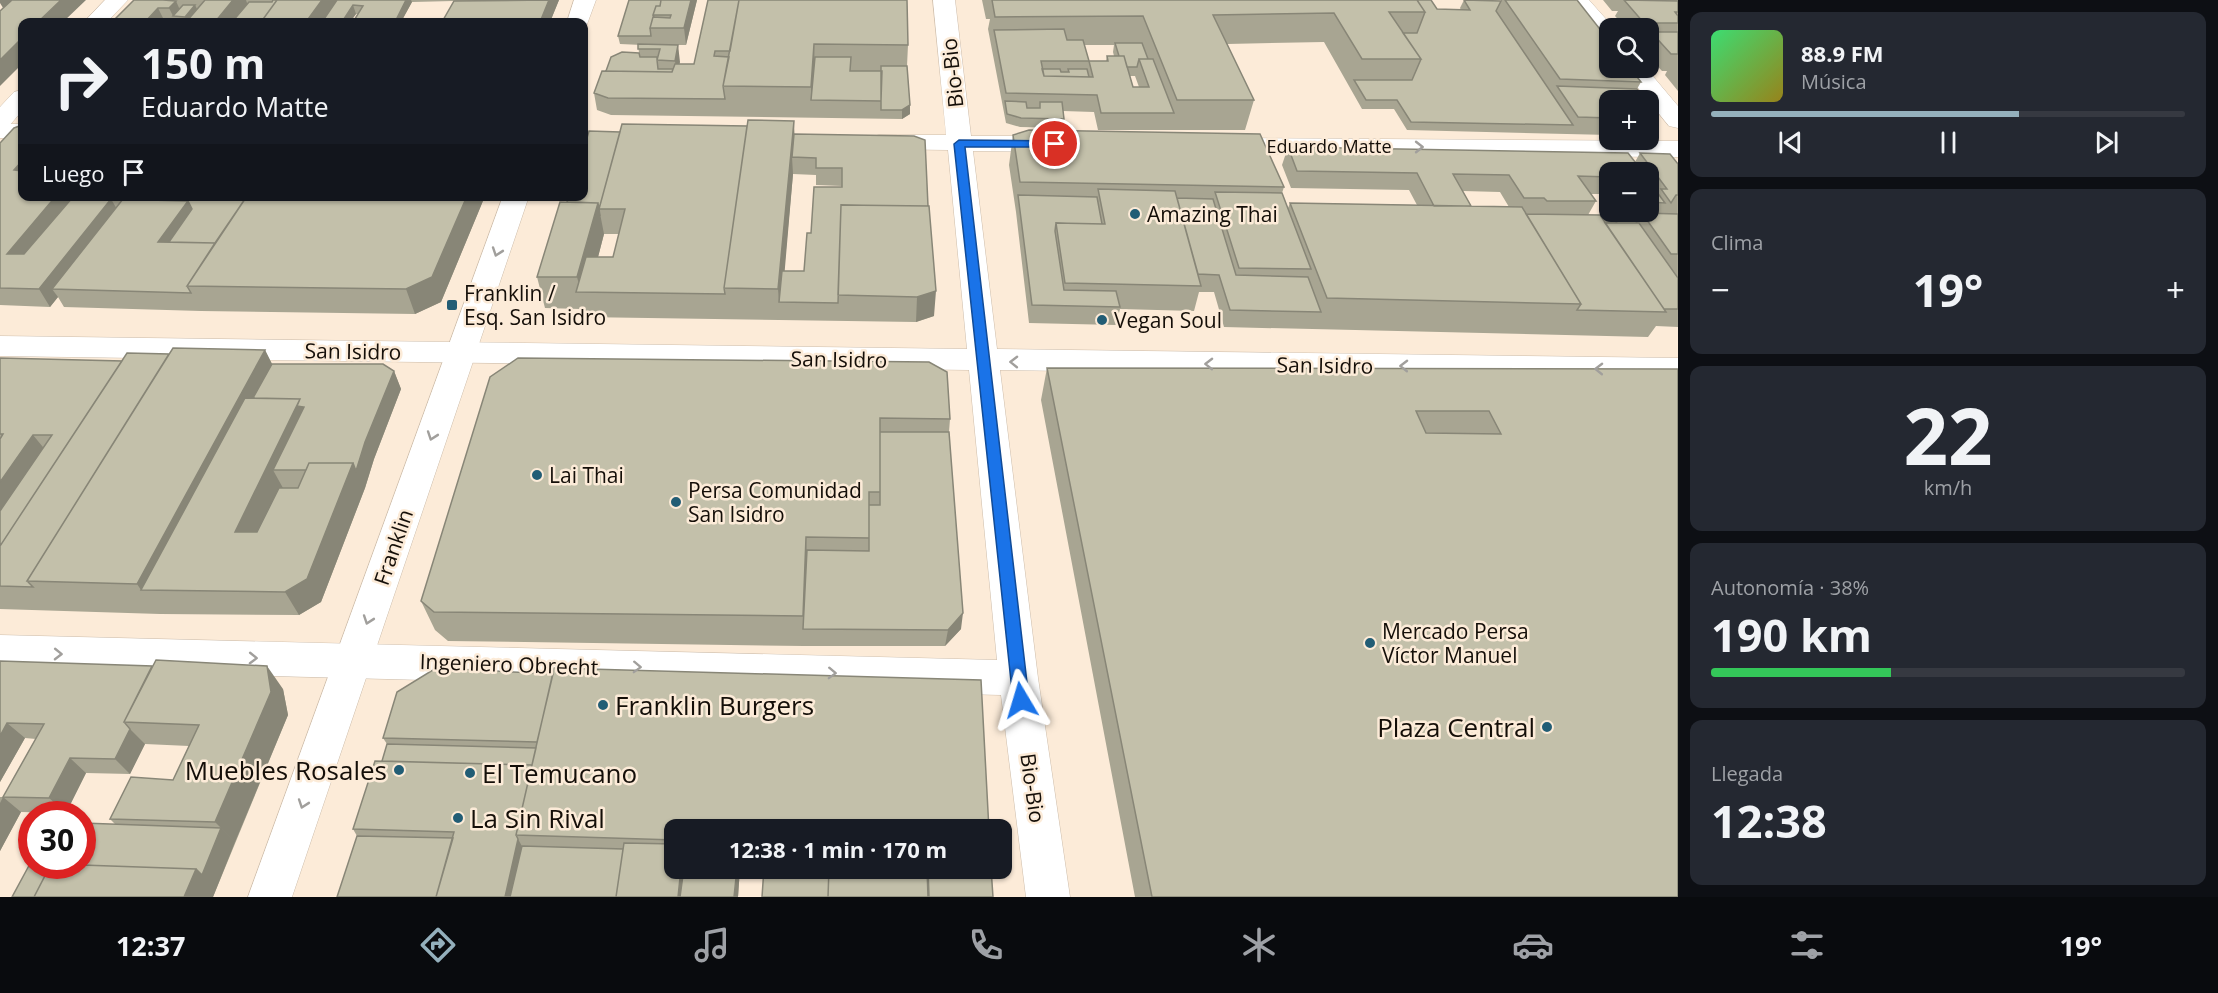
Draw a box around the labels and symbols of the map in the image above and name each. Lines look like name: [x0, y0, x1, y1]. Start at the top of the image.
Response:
street label: Bio-Bio: [934, 37, 970, 109]
pin: [1029, 118, 1080, 169]
street label: Eduardo Matte: [1266, 134, 1392, 158]
one-way arrow: [1414, 141, 1423, 153]
place label: Amazing Thai: [1147, 200, 1278, 228]
marker: Amazing Thai: [1128, 207, 1142, 221]
one-way arrow: [491, 246, 504, 257]
place label: Franklin / Esq. San Isidro: [464, 279, 606, 331]
marker: Franklin / Esq. San Isidro: [445, 298, 459, 312]
place label: Vegan Soul: [1114, 306, 1222, 334]
marker: Vegan Soul: [1095, 313, 1109, 327]
street label: San Isidro: [304, 336, 402, 366]
street label: San Isidro: [790, 344, 888, 374]
street label: San Isidro: [1276, 350, 1374, 380]
one-way arrow: [1009, 356, 1018, 368]
one-way arrow: [1204, 358, 1213, 370]
one-way arrow: [1399, 360, 1408, 372]
one-way arrow: [1594, 362, 1603, 375]
one-way arrow: [427, 430, 440, 441]
place label: Lai Thai: [549, 461, 624, 489]
marker: Lai Thai: [530, 468, 544, 482]
place label: Persa Comunidad San Isidro: [688, 476, 862, 528]
marker: Persa Comunidad San Isidro: [669, 495, 683, 509]
street label: Franklin: [367, 505, 419, 589]
one-way arrow: [363, 614, 375, 625]
place label: Mercado Persa Víctor Manuel: [1382, 617, 1529, 669]
marker: Mercado Persa Víctor Manuel: [1363, 636, 1377, 650]
one-way arrow: [54, 647, 63, 660]
street label: Ingeniero Obrecht: [419, 647, 599, 681]
one-way arrow: [249, 652, 258, 664]
one-way arrow: [633, 661, 642, 674]
one-way arrow: [828, 666, 837, 679]
position arrow: [989, 668, 1053, 732]
place label: Franklin Burgers: [615, 687, 814, 723]
marker: Franklin Burgers: [596, 698, 610, 712]
place label: Plaza Central: [1377, 709, 1535, 745]
marker: Plaza Central: [1540, 720, 1554, 734]
place label: Muebles Rosales: [185, 752, 387, 788]
street label: Bio-Bio: [1014, 752, 1052, 824]
place label: El Temucano: [482, 755, 637, 791]
marker: Muebles Rosales: [392, 763, 406, 777]
marker: El Temucano: [463, 766, 477, 780]
one-way arrow: [298, 798, 311, 809]
place label: La Sin Rival: [470, 800, 605, 836]
speed limit sign: 30: [18, 801, 96, 879]
marker: La Sin Rival: [451, 811, 465, 825]

